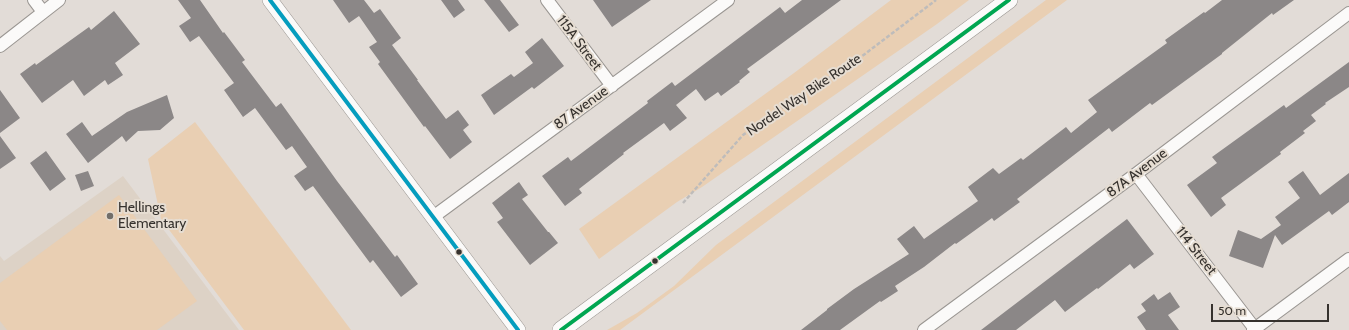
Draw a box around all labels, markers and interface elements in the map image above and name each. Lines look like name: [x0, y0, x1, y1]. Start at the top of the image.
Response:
street label: 115A Street: [553, 12, 605, 74]
street label: Nordel Way Bike Route: [743, 50, 865, 140]
street label: 87 Avenue: [551, 83, 611, 133]
street label: 87A Avenue: [1104, 145, 1170, 201]
place label: Hellings Elementary: [118, 200, 186, 232]
marker: Hellings Elementary: [105, 211, 115, 221]
street label: 114 Street: [1172, 224, 1220, 278]
unlabelled marker: [454, 247, 464, 257]
unlabelled marker: [650, 256, 660, 266]
scale bar: [1213, 296, 1331, 322]
text: 50 m: [1218, 303, 1246, 318]

